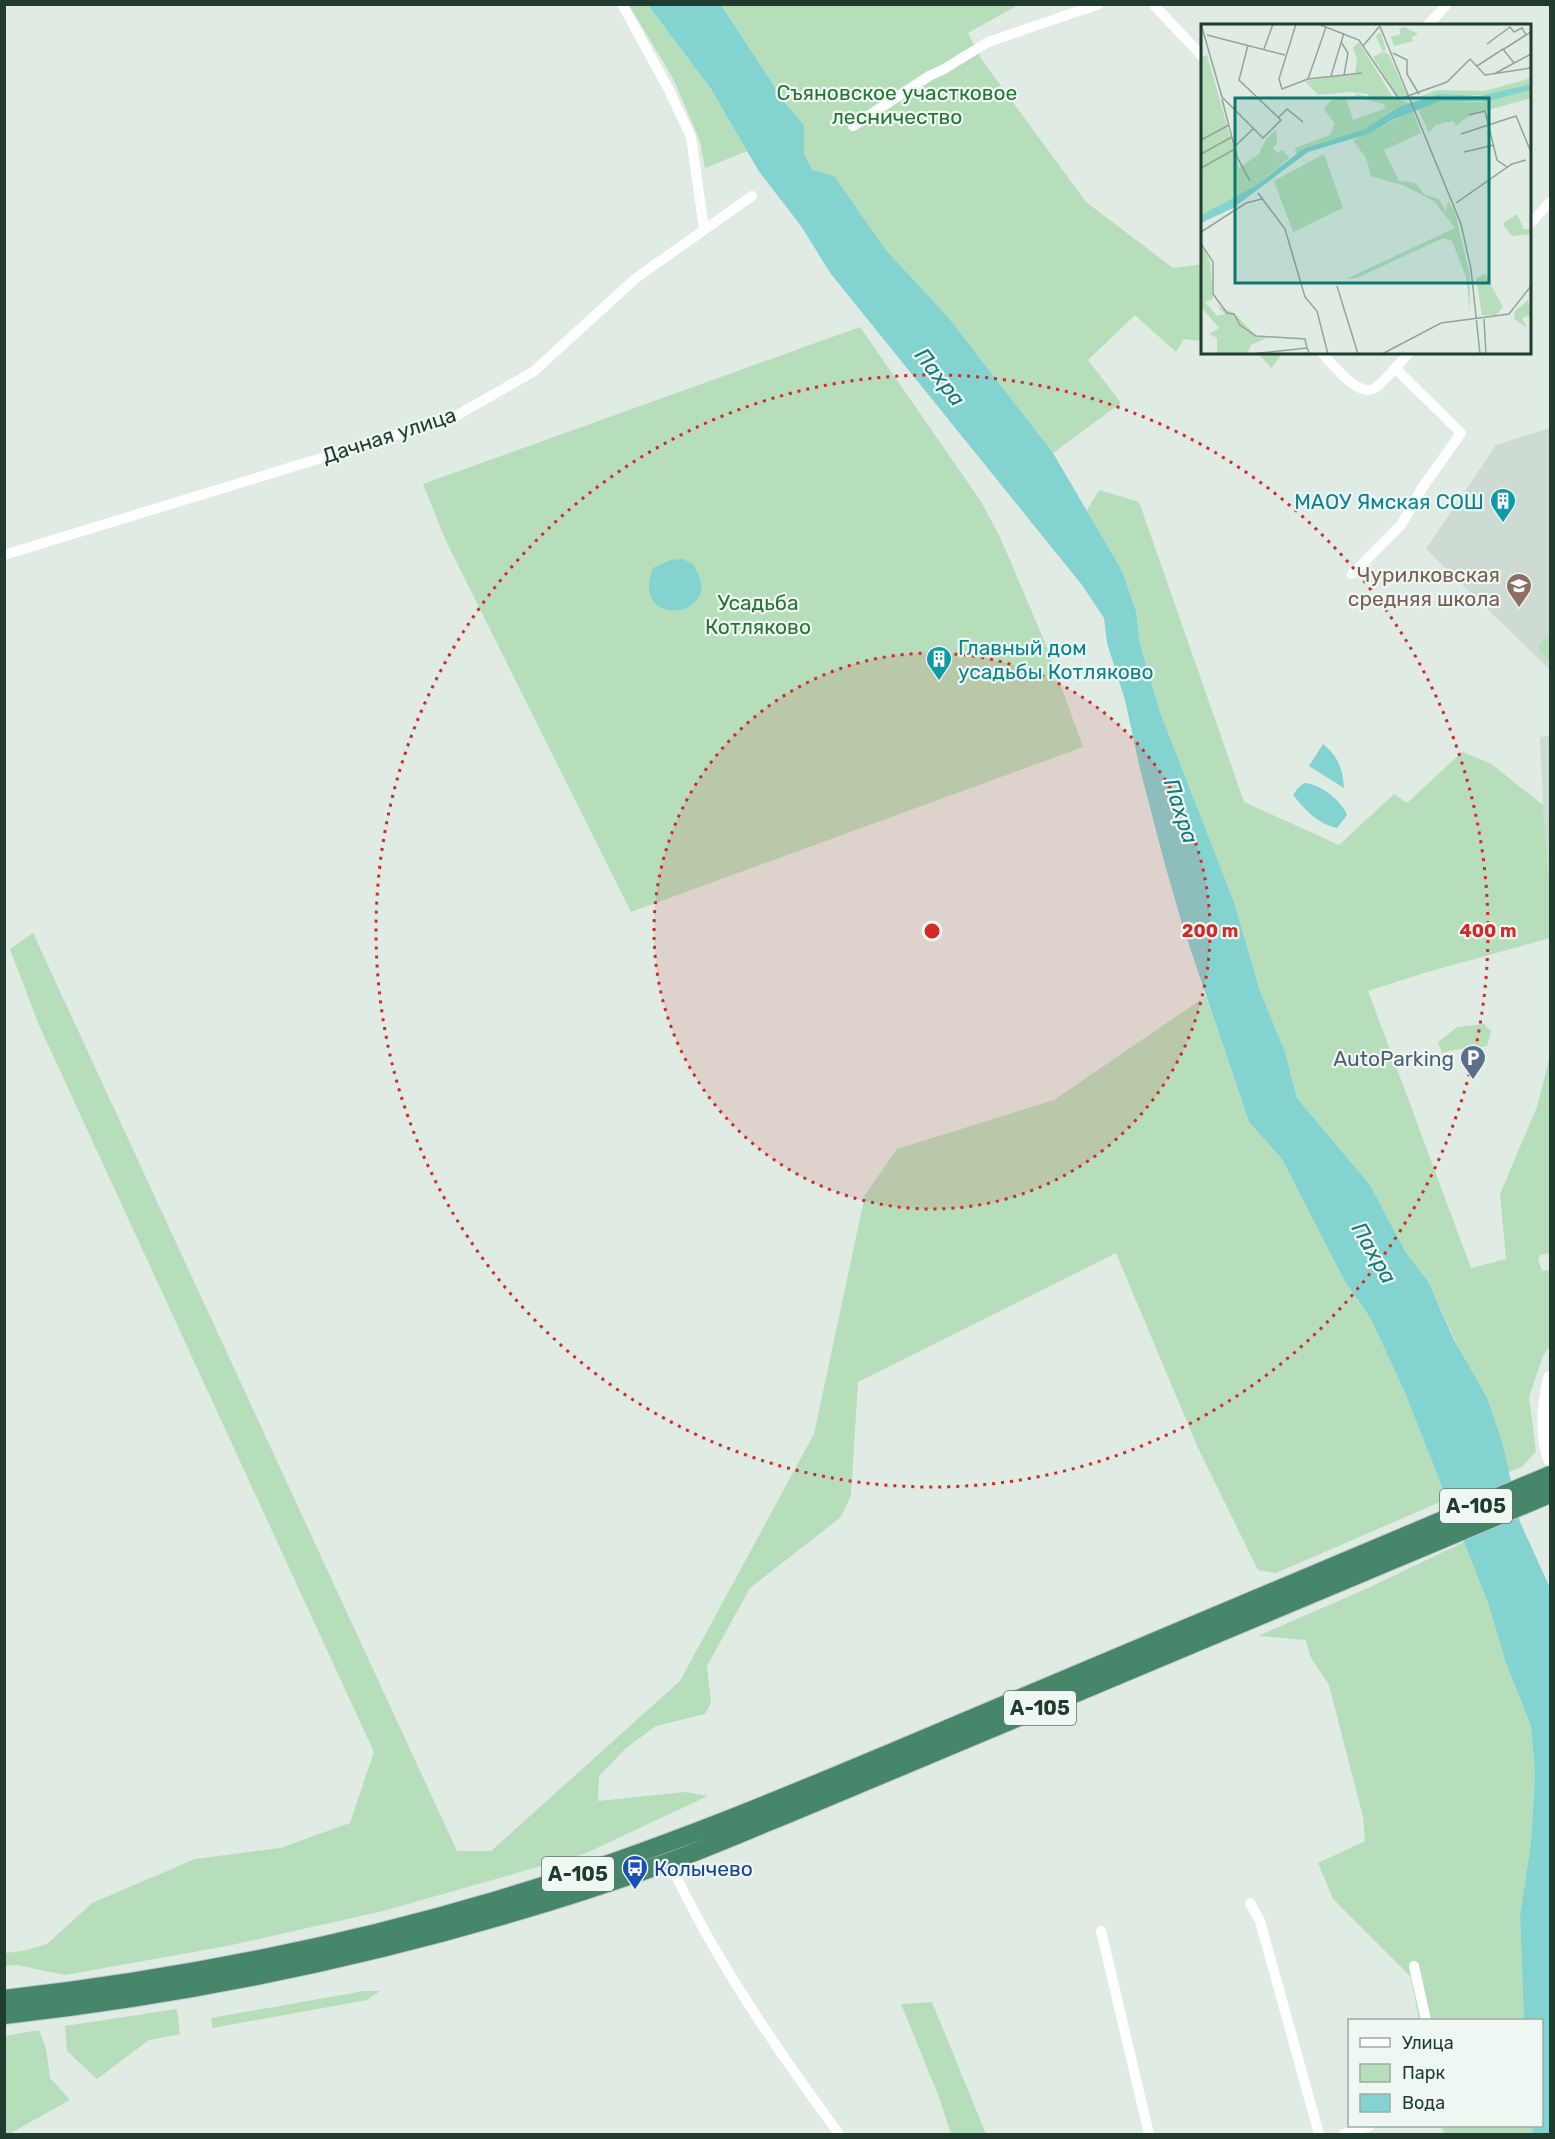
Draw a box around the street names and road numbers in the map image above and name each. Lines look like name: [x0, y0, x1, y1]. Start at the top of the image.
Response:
street label: Дачная улица: [319, 402, 459, 468]
road number: А-105: [1440, 1489, 1512, 1523]
road number: А-105: [1004, 1691, 1076, 1725]
road number: А-105: [542, 1857, 614, 1891]

